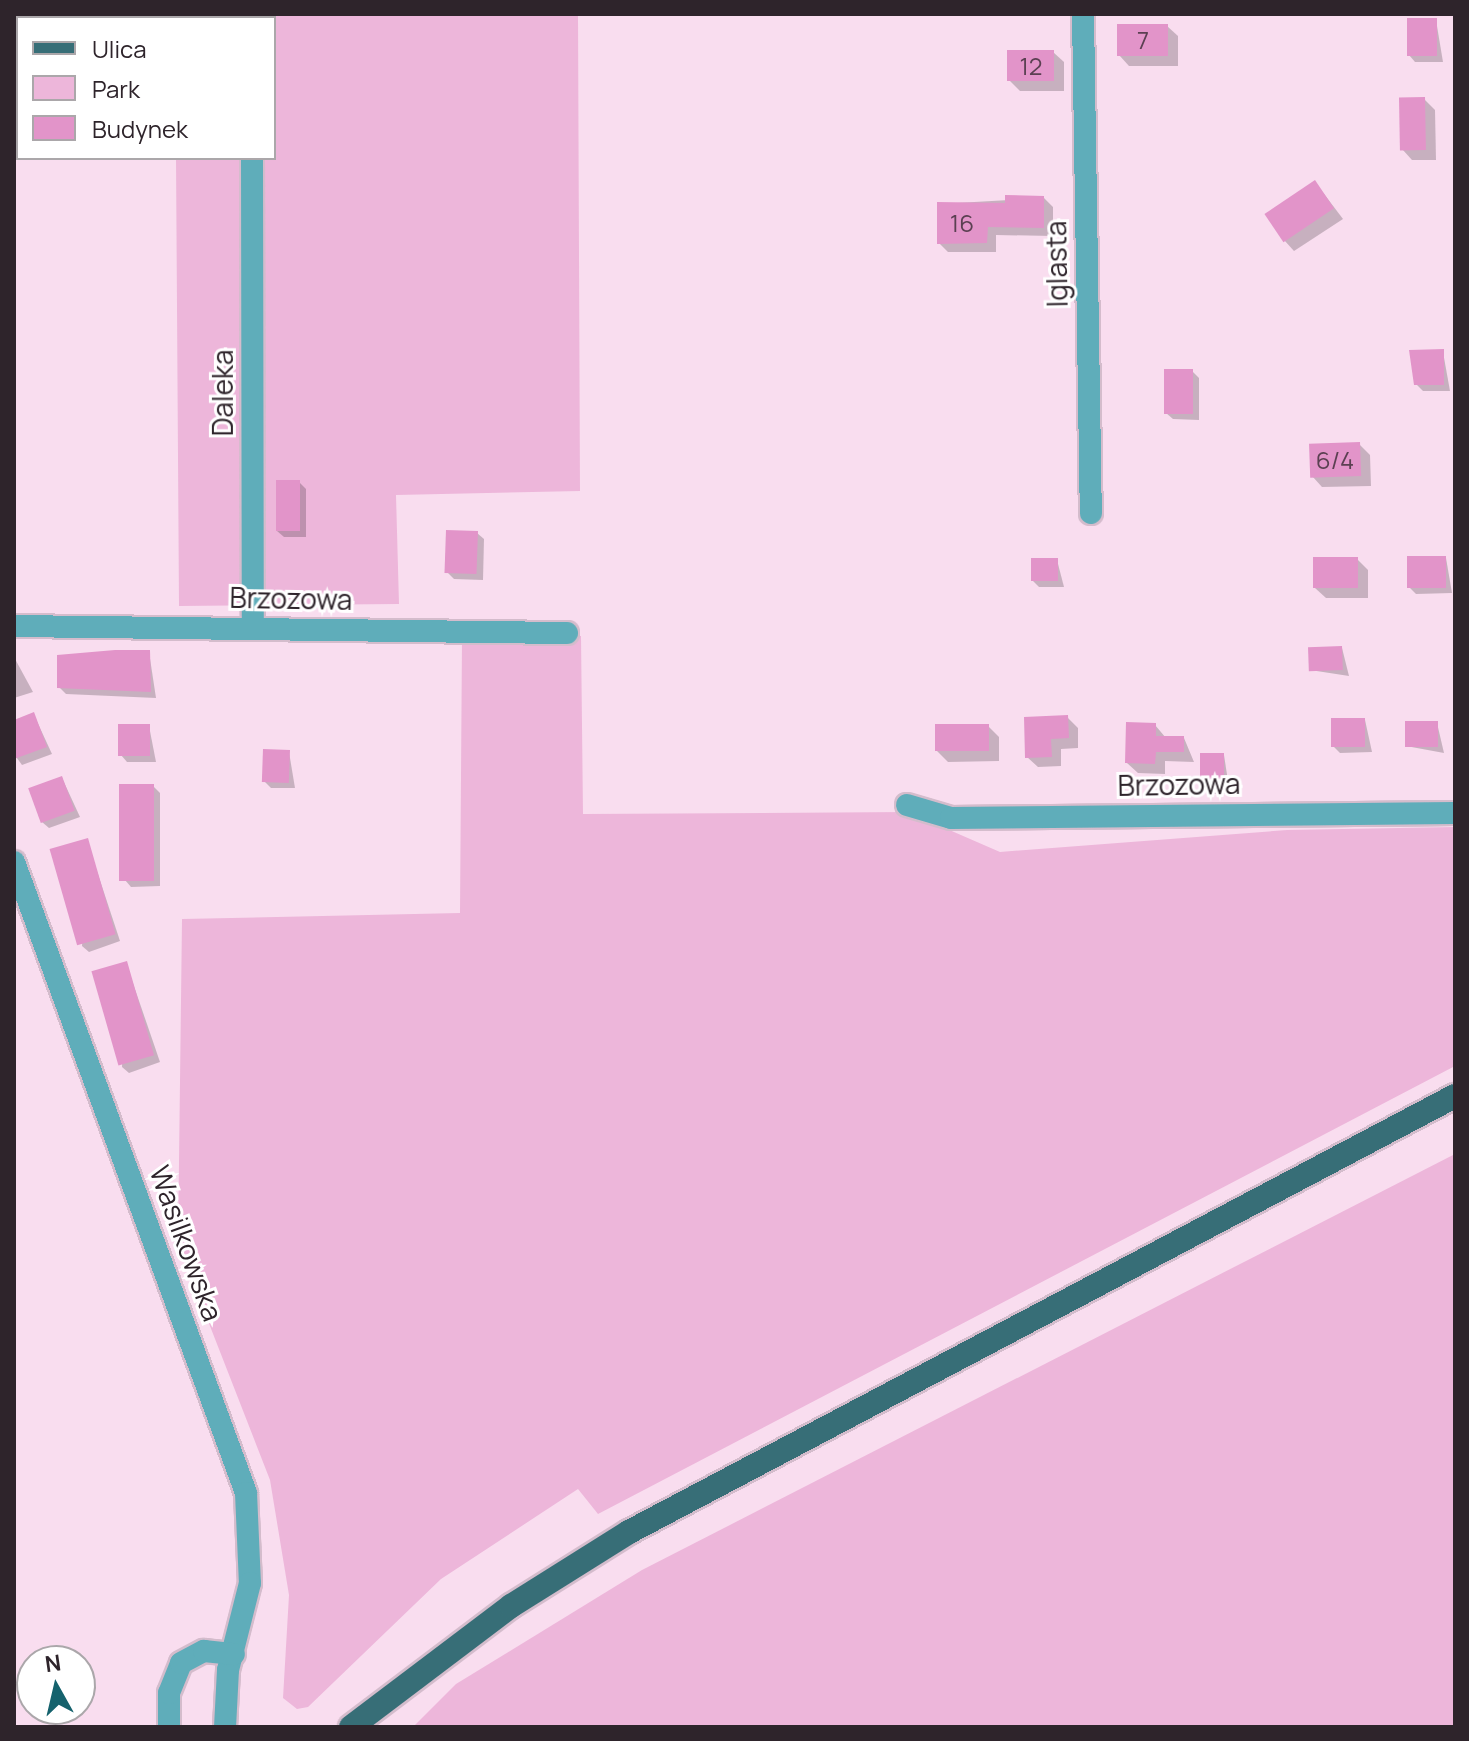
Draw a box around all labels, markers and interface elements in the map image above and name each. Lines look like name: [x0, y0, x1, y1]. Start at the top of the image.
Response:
legend: [16, 16, 276, 160]
house number: 7: [1137, 26, 1149, 54]
text: Ulica: [92, 32, 147, 65]
house number: 12: [1019, 52, 1043, 80]
text: Park: [92, 72, 140, 105]
text: Budynek: [92, 112, 188, 145]
house number: 16: [950, 209, 974, 237]
street label: Iglasta: [1038, 220, 1074, 308]
street label: Daleka: [205, 350, 239, 436]
house number: 6/4: [1316, 446, 1354, 474]
street label: Brzozowa: [229, 580, 353, 616]
street label: Brzozowa: [1117, 766, 1241, 802]
street label: Wasilkowska: [143, 1161, 231, 1325]
north arrow: [16, 1645, 96, 1725]
text: N: [43, 1647, 63, 1679]

